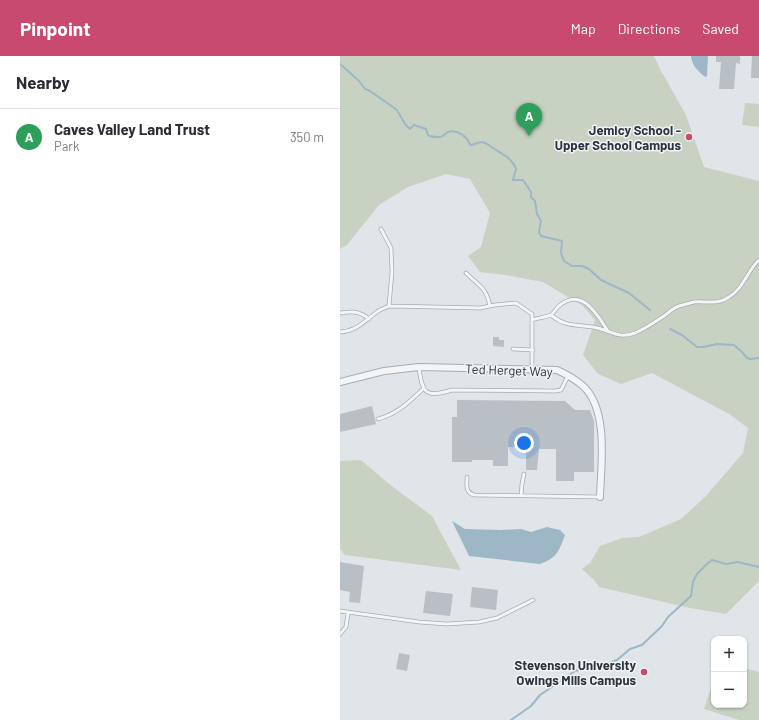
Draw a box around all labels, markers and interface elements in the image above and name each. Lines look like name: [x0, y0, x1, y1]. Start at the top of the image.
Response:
text: Pinpoint: [20, 17, 90, 40]
text: Map: [571, 20, 596, 37]
text: Directions: [618, 20, 680, 37]
text: Saved: [702, 20, 739, 37]
text: Nearby: [16, 72, 70, 92]
pin: A: [516, 103, 542, 136]
text: Caves Valley Land Trust: [54, 120, 210, 138]
place label: Jemicy School - Upper School Campus: [555, 122, 681, 153]
text: A: [25, 129, 33, 145]
text: 350 m: [290, 129, 324, 145]
marker: Jemicy School - Upper School Campus: [684, 132, 694, 142]
text: Park: [54, 138, 80, 154]
street label: Ted Herget Way: [465, 360, 553, 380]
your location: [514, 433, 534, 453]
map controls: [711, 636, 747, 708]
button: +: [711, 636, 747, 672]
place label: Stevenson University Owings Mills Campus: [514, 657, 636, 688]
marker: Stevenson University Owings Mills Campus: [639, 667, 649, 677]
button: −: [711, 672, 747, 708]

